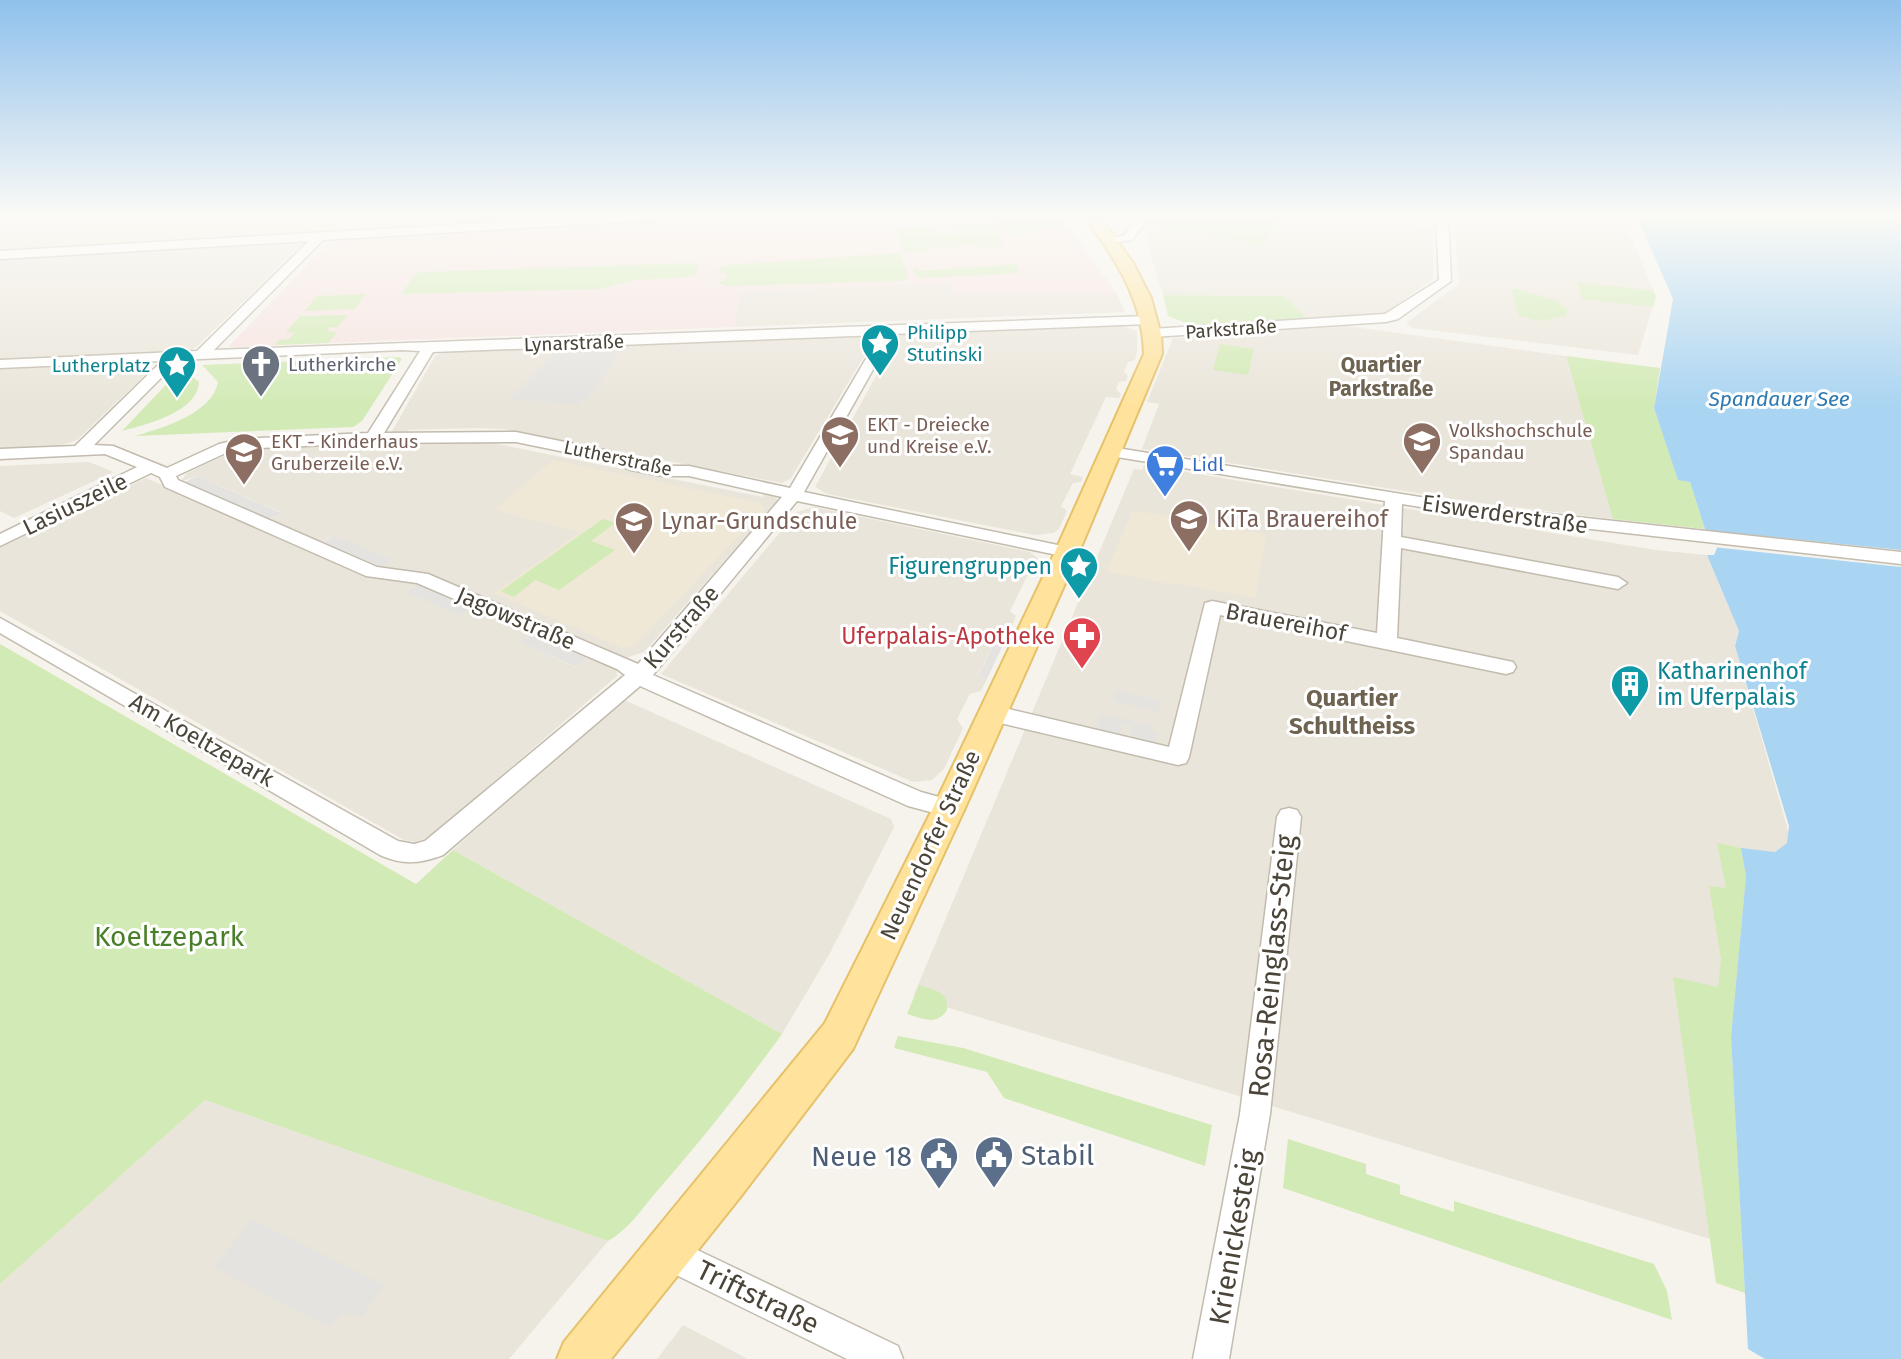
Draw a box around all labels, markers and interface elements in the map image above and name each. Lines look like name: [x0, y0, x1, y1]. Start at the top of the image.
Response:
street label: Parkstraße: [1184, 314, 1278, 344]
place label: Philipp Stutinski: [907, 321, 983, 366]
place icon: Philipp Stutinski: [859, 322, 901, 377]
street label: Lynarstraße: [523, 330, 625, 356]
church icon: Lutherkirche: [240, 343, 282, 398]
place icon: Lutherplatz: [156, 344, 198, 399]
district label: Quartier Parkstraße: [1329, 352, 1434, 402]
place label: Lutherkirche: [288, 353, 396, 376]
place label: Lutherplatz: [52, 354, 150, 377]
water label: Spandauer See: [1707, 386, 1850, 412]
place label: EKT - Dreiecke und Kreise e.V.: [867, 413, 991, 458]
school or university icon: EKT - Dreiecke und Kreise e.V.: [819, 414, 861, 469]
place label: Volkshochschule Spandau: [1449, 419, 1593, 464]
school or university icon: Volkshochschule Spandau: [1401, 420, 1443, 475]
place label: EKT - Kinderhaus Gruberzeile e.V.: [271, 430, 418, 475]
school or university icon: EKT - Kinderhaus Gruberzeile e.V.: [223, 431, 265, 486]
street label: Lutherstraße: [562, 435, 674, 481]
supermarket icon: Lidl: [1144, 443, 1186, 498]
place label: Lidl: [1192, 453, 1224, 476]
street label: Lasiuszeile: [18, 467, 132, 541]
street label: Eiswerderstraße: [1420, 489, 1590, 539]
school or university icon: KiTa Brauereihof: [1168, 498, 1210, 553]
school or university icon: Lynar-Grundschule: [613, 500, 655, 555]
place label: KiTa Brauereihof: [1216, 505, 1390, 533]
place label: Lynar-Grundschule: [661, 507, 857, 535]
place icon: Figurengruppen: [1058, 545, 1100, 600]
place label: Figurengruppen: [888, 552, 1052, 580]
street label: Jagowstraße: [452, 580, 580, 656]
street label: Kurstraße: [637, 580, 725, 674]
street label: Brauereihof: [1223, 597, 1351, 648]
pharmacy icon: Uferpalais-Apotheke: [1061, 615, 1103, 670]
place label: Uferpalais-Apotheke: [841, 622, 1055, 650]
place label: Katharinenhof im Uferpalais: [1657, 657, 1809, 711]
building icon: Katharinenhof im Uferpalais: [1609, 663, 1651, 718]
district label: Quartier Schultheiss: [1289, 684, 1415, 740]
street label: Am Koeltzepark: [125, 687, 279, 793]
street label: Neuendorfer Straße: [874, 746, 986, 944]
street label: Rosa-Reinglass-Steig: [1242, 833, 1302, 1099]
park label: Koeltzepark: [94, 920, 245, 953]
public building icon: Stabil: [973, 1134, 1015, 1189]
public building icon: Neue 18: [918, 1135, 960, 1190]
place label: Stabil: [1021, 1139, 1094, 1172]
place label: Neue 18: [811, 1140, 912, 1173]
street label: Krienickesteig: [1202, 1146, 1266, 1327]
street label: Triftstraße: [691, 1253, 825, 1341]

